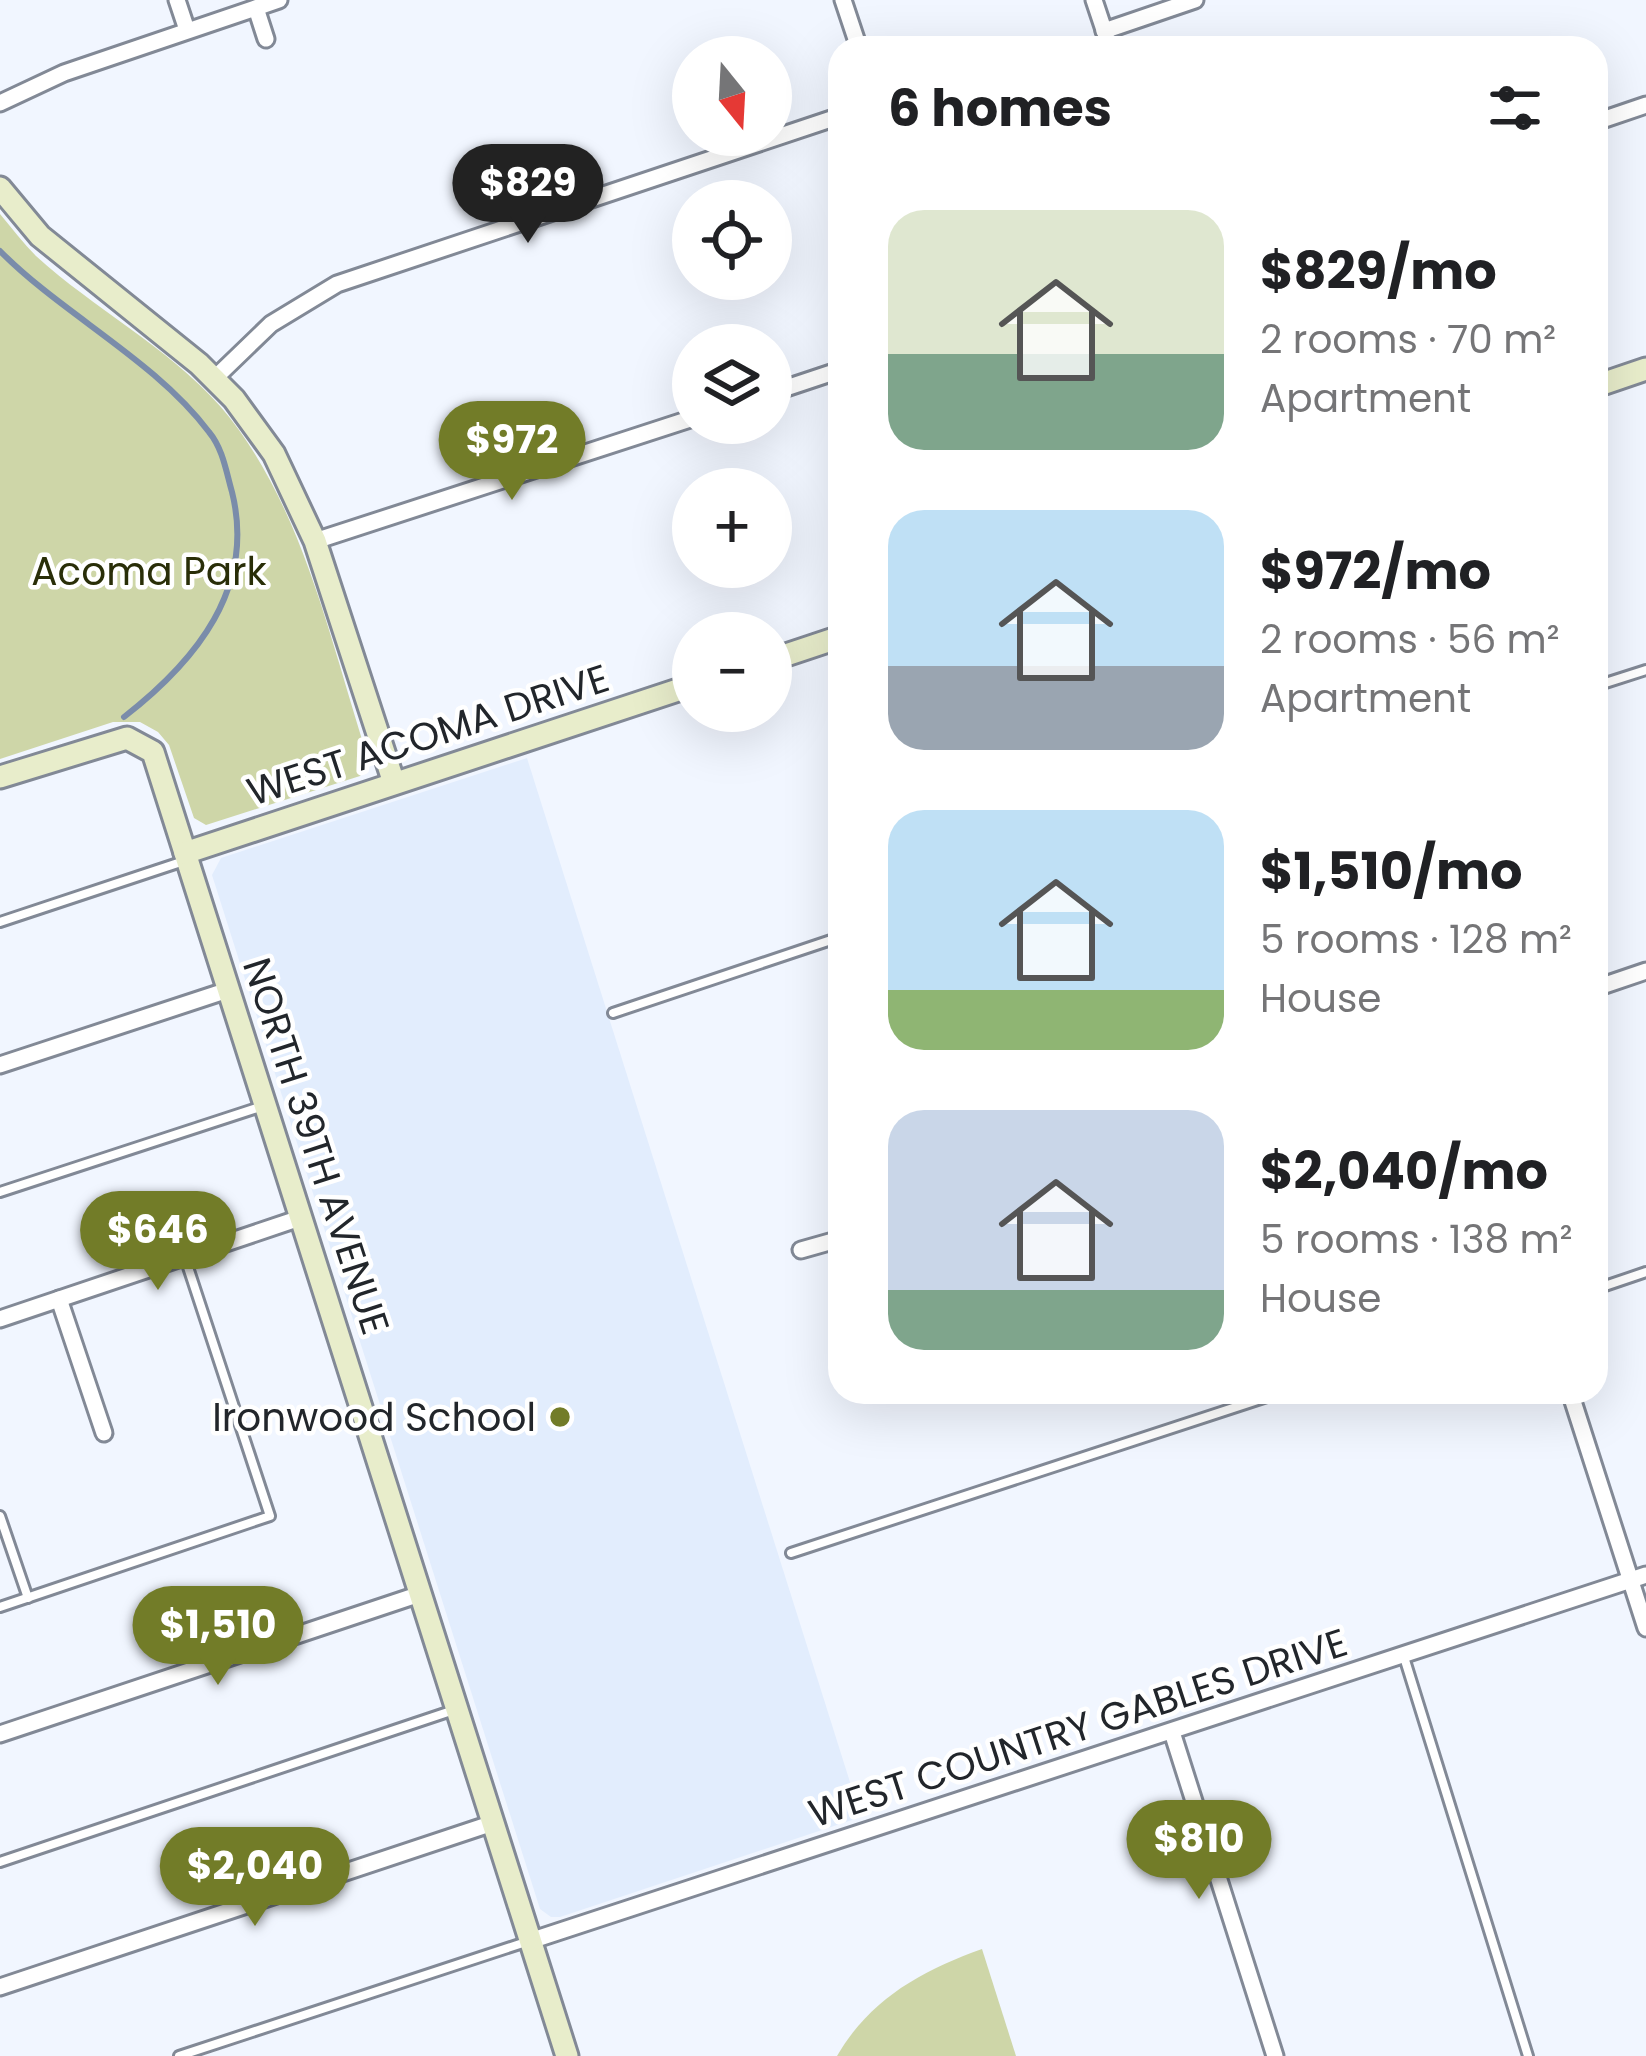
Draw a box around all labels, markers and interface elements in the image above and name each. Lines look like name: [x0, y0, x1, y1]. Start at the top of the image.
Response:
north arrow: [672, 36, 792, 156]
map controls: [672, 36, 792, 732]
text: 6 homes: [888, 72, 1112, 144]
icon: filters: [1482, 75, 1548, 141]
pin: $829: [457, 144, 599, 246]
text: $829: [479, 155, 577, 210]
button: locate: [672, 180, 792, 300]
text: $829/mo: [1260, 235, 1497, 307]
icon: home: [984, 258, 1128, 402]
text: 2 rooms · 70 m²: [1260, 312, 1556, 367]
button: layers: [672, 324, 792, 444]
text: Apartment: [1260, 371, 1471, 426]
pin: $972: [441, 401, 583, 503]
text: $972: [466, 412, 558, 467]
button: +: [672, 468, 792, 588]
text: $972/mo: [1260, 535, 1491, 607]
park label: Acoma Park: [31, 544, 267, 599]
icon: home: [984, 558, 1128, 702]
button: −: [672, 612, 792, 732]
text: 2 rooms · 56 m²: [1260, 612, 1560, 667]
street label: WEST ACOMA DRIVE: [240, 651, 616, 819]
text: Apartment: [1260, 671, 1471, 726]
text: $1,510/mo: [1260, 835, 1523, 907]
icon: home: [984, 858, 1128, 1002]
text: 5 rooms · 128 m²: [1260, 912, 1572, 967]
street label: NORTH 39TH AVENUE: [229, 951, 403, 1341]
text: House: [1260, 971, 1381, 1026]
text: $2,040/mo: [1260, 1135, 1548, 1207]
icon: home: [984, 1158, 1128, 1302]
pin: $646: [87, 1191, 229, 1293]
text: $646: [107, 1202, 209, 1257]
text: 5 rooms · 138 m²: [1260, 1212, 1573, 1267]
text: House: [1260, 1271, 1381, 1326]
place label: Ironwood School: [212, 1390, 536, 1445]
marker: Ironwood School: [547, 1404, 573, 1430]
pin: $1,510: [120, 1586, 316, 1688]
text: $1,510: [160, 1597, 276, 1652]
street label: WEST COUNTRY GABLES DRIVE: [802, 1615, 1354, 1841]
pin: $810: [1128, 1800, 1270, 1902]
text: $810: [1153, 1811, 1245, 1866]
pin: $2,040: [157, 1827, 353, 1929]
text: $2,040: [187, 1838, 323, 1893]

